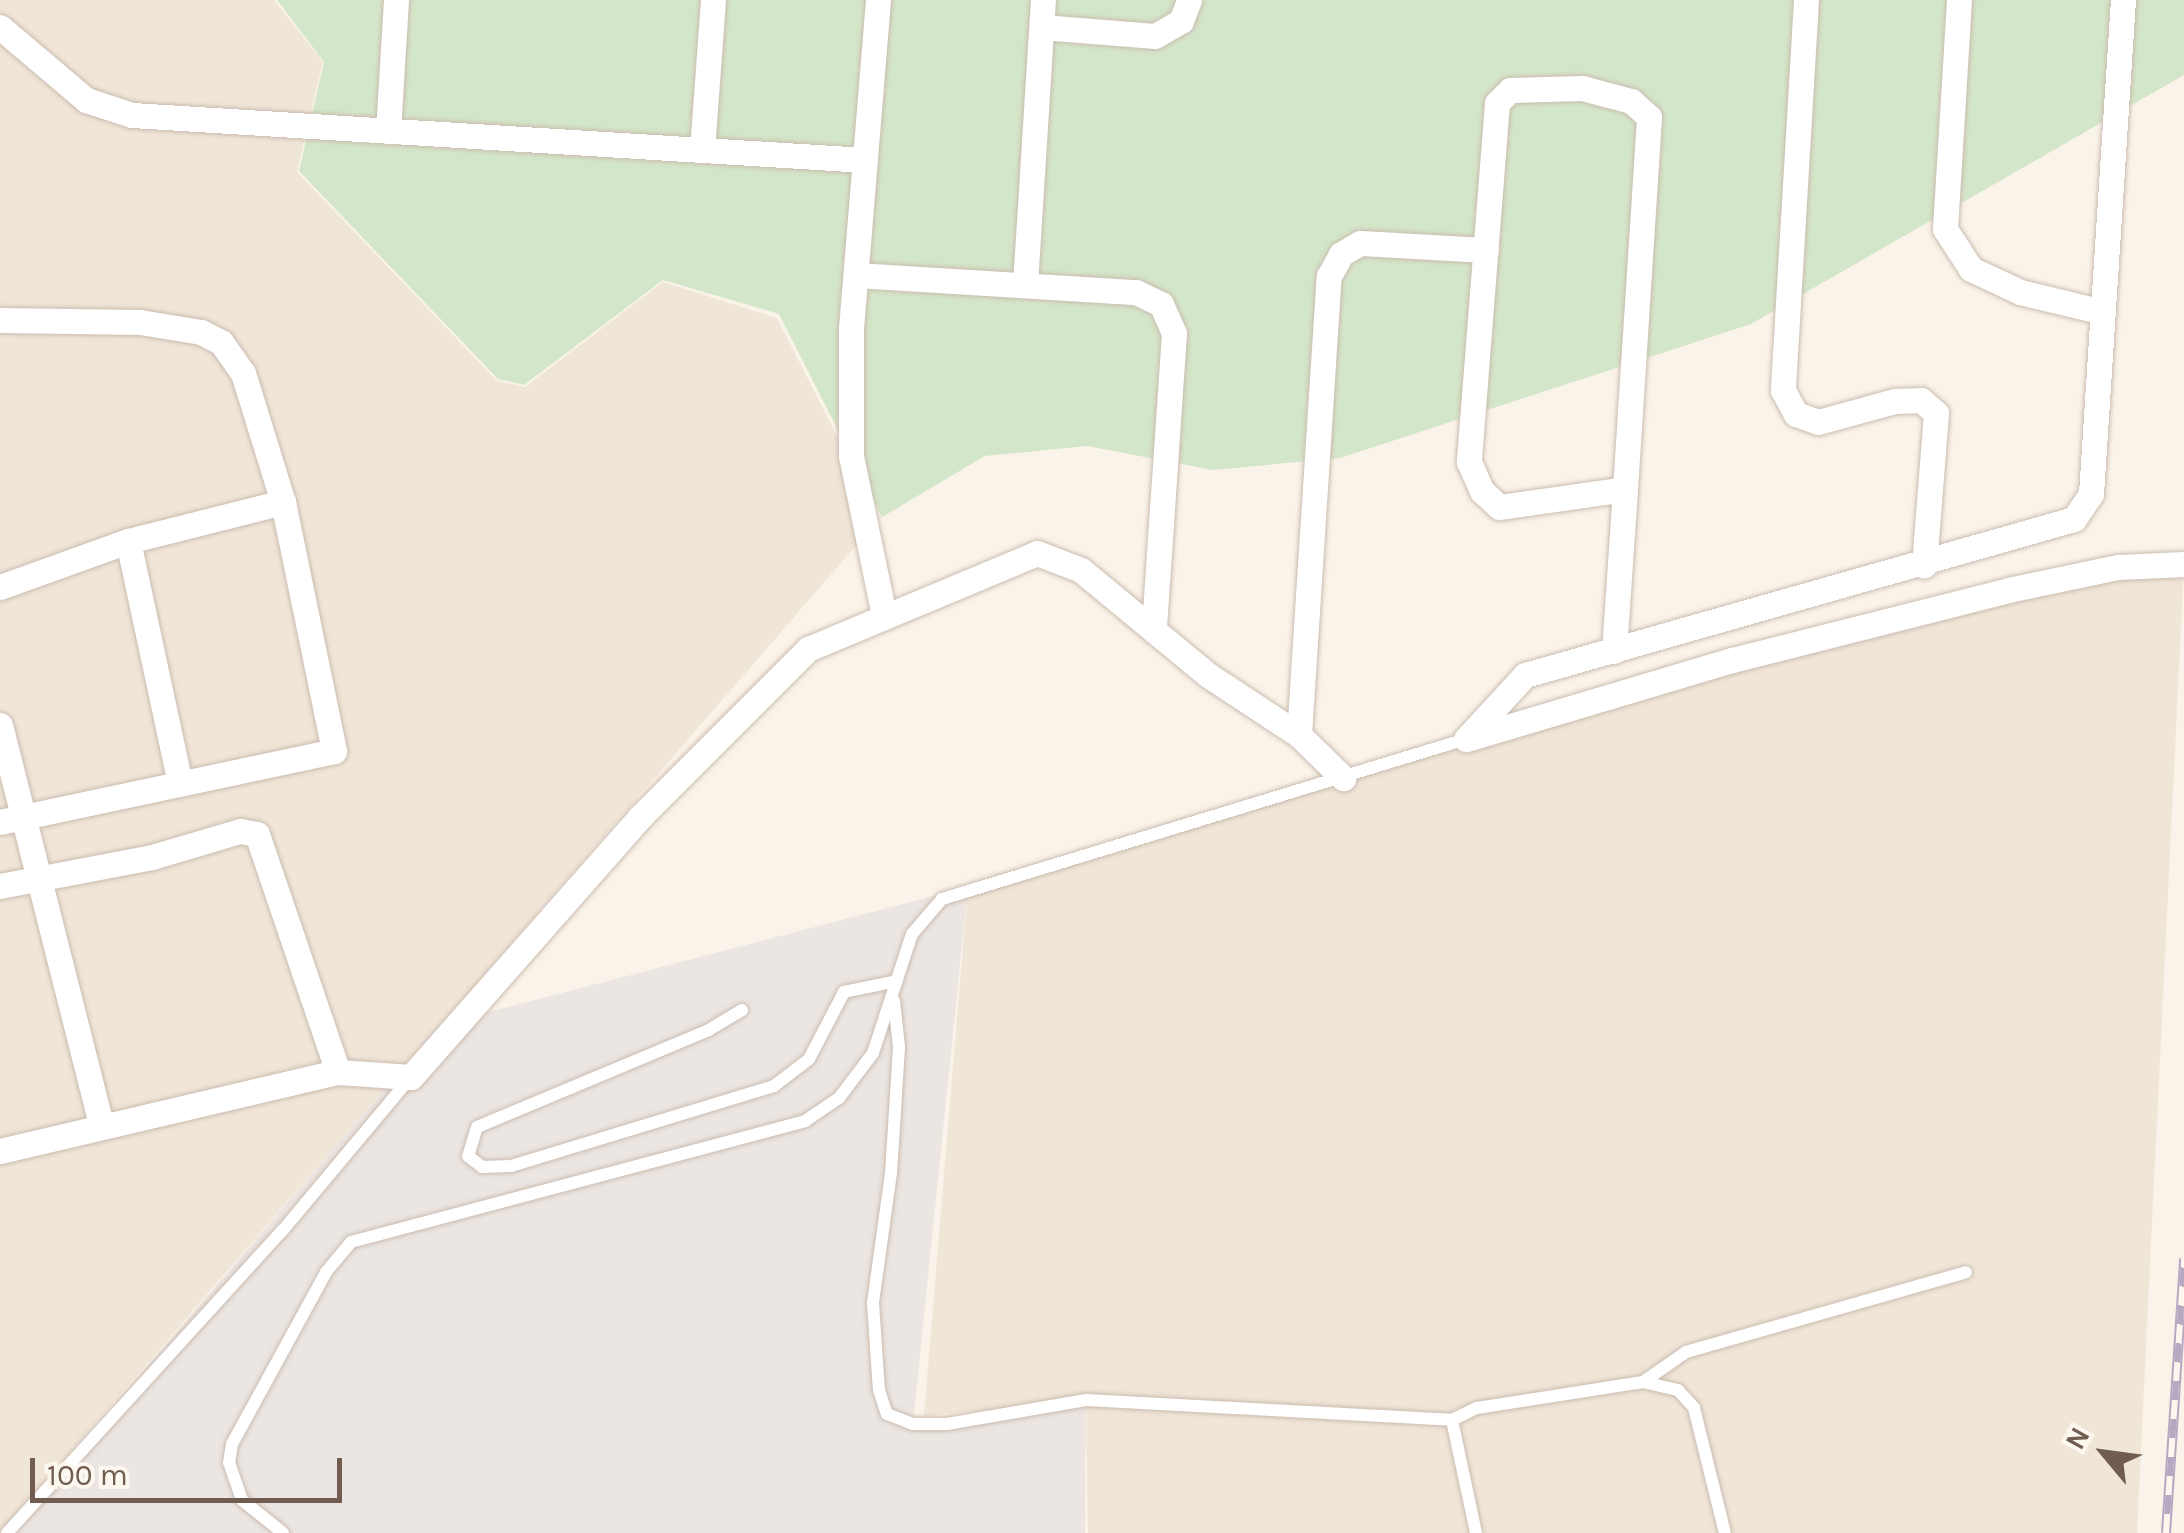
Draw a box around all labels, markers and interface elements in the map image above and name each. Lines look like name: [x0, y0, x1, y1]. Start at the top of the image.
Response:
north arrow: [2054, 1403, 2154, 1503]
text: N: [2058, 1421, 2097, 1455]
scale bar: [35, 1438, 348, 1500]
text: 100 m: [47, 1457, 128, 1493]

